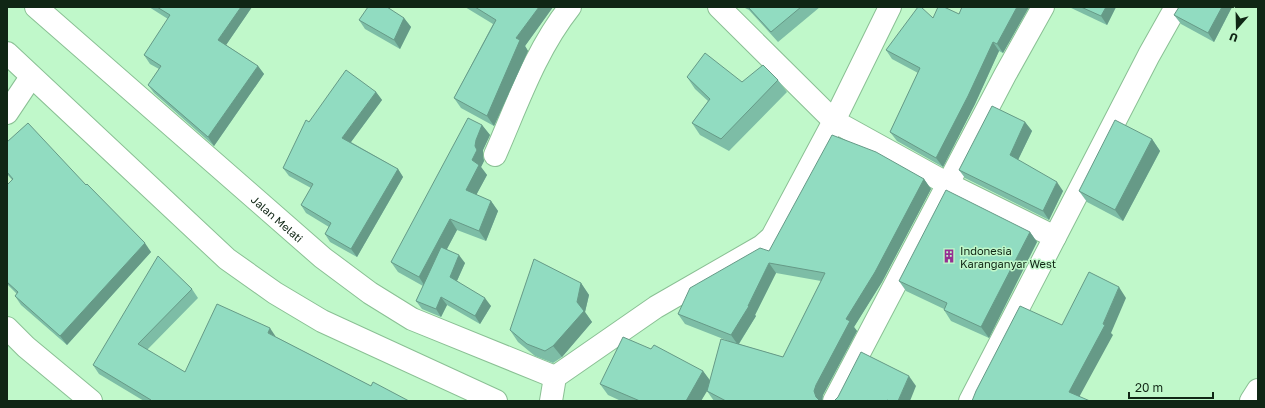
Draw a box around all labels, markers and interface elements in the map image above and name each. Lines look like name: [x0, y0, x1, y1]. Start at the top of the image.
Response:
north arrow: [1217, 8, 1257, 48]
text: U: [1227, 30, 1239, 45]
street label: Jalan Melati: [249, 192, 306, 244]
place label: Indonesia Karanganyar West: [960, 244, 1056, 270]
building icon: Indonesia Karanganyar West: [941, 248, 957, 264]
scale bar: [1129, 374, 1213, 400]
text: 20 m: [1135, 380, 1163, 395]

